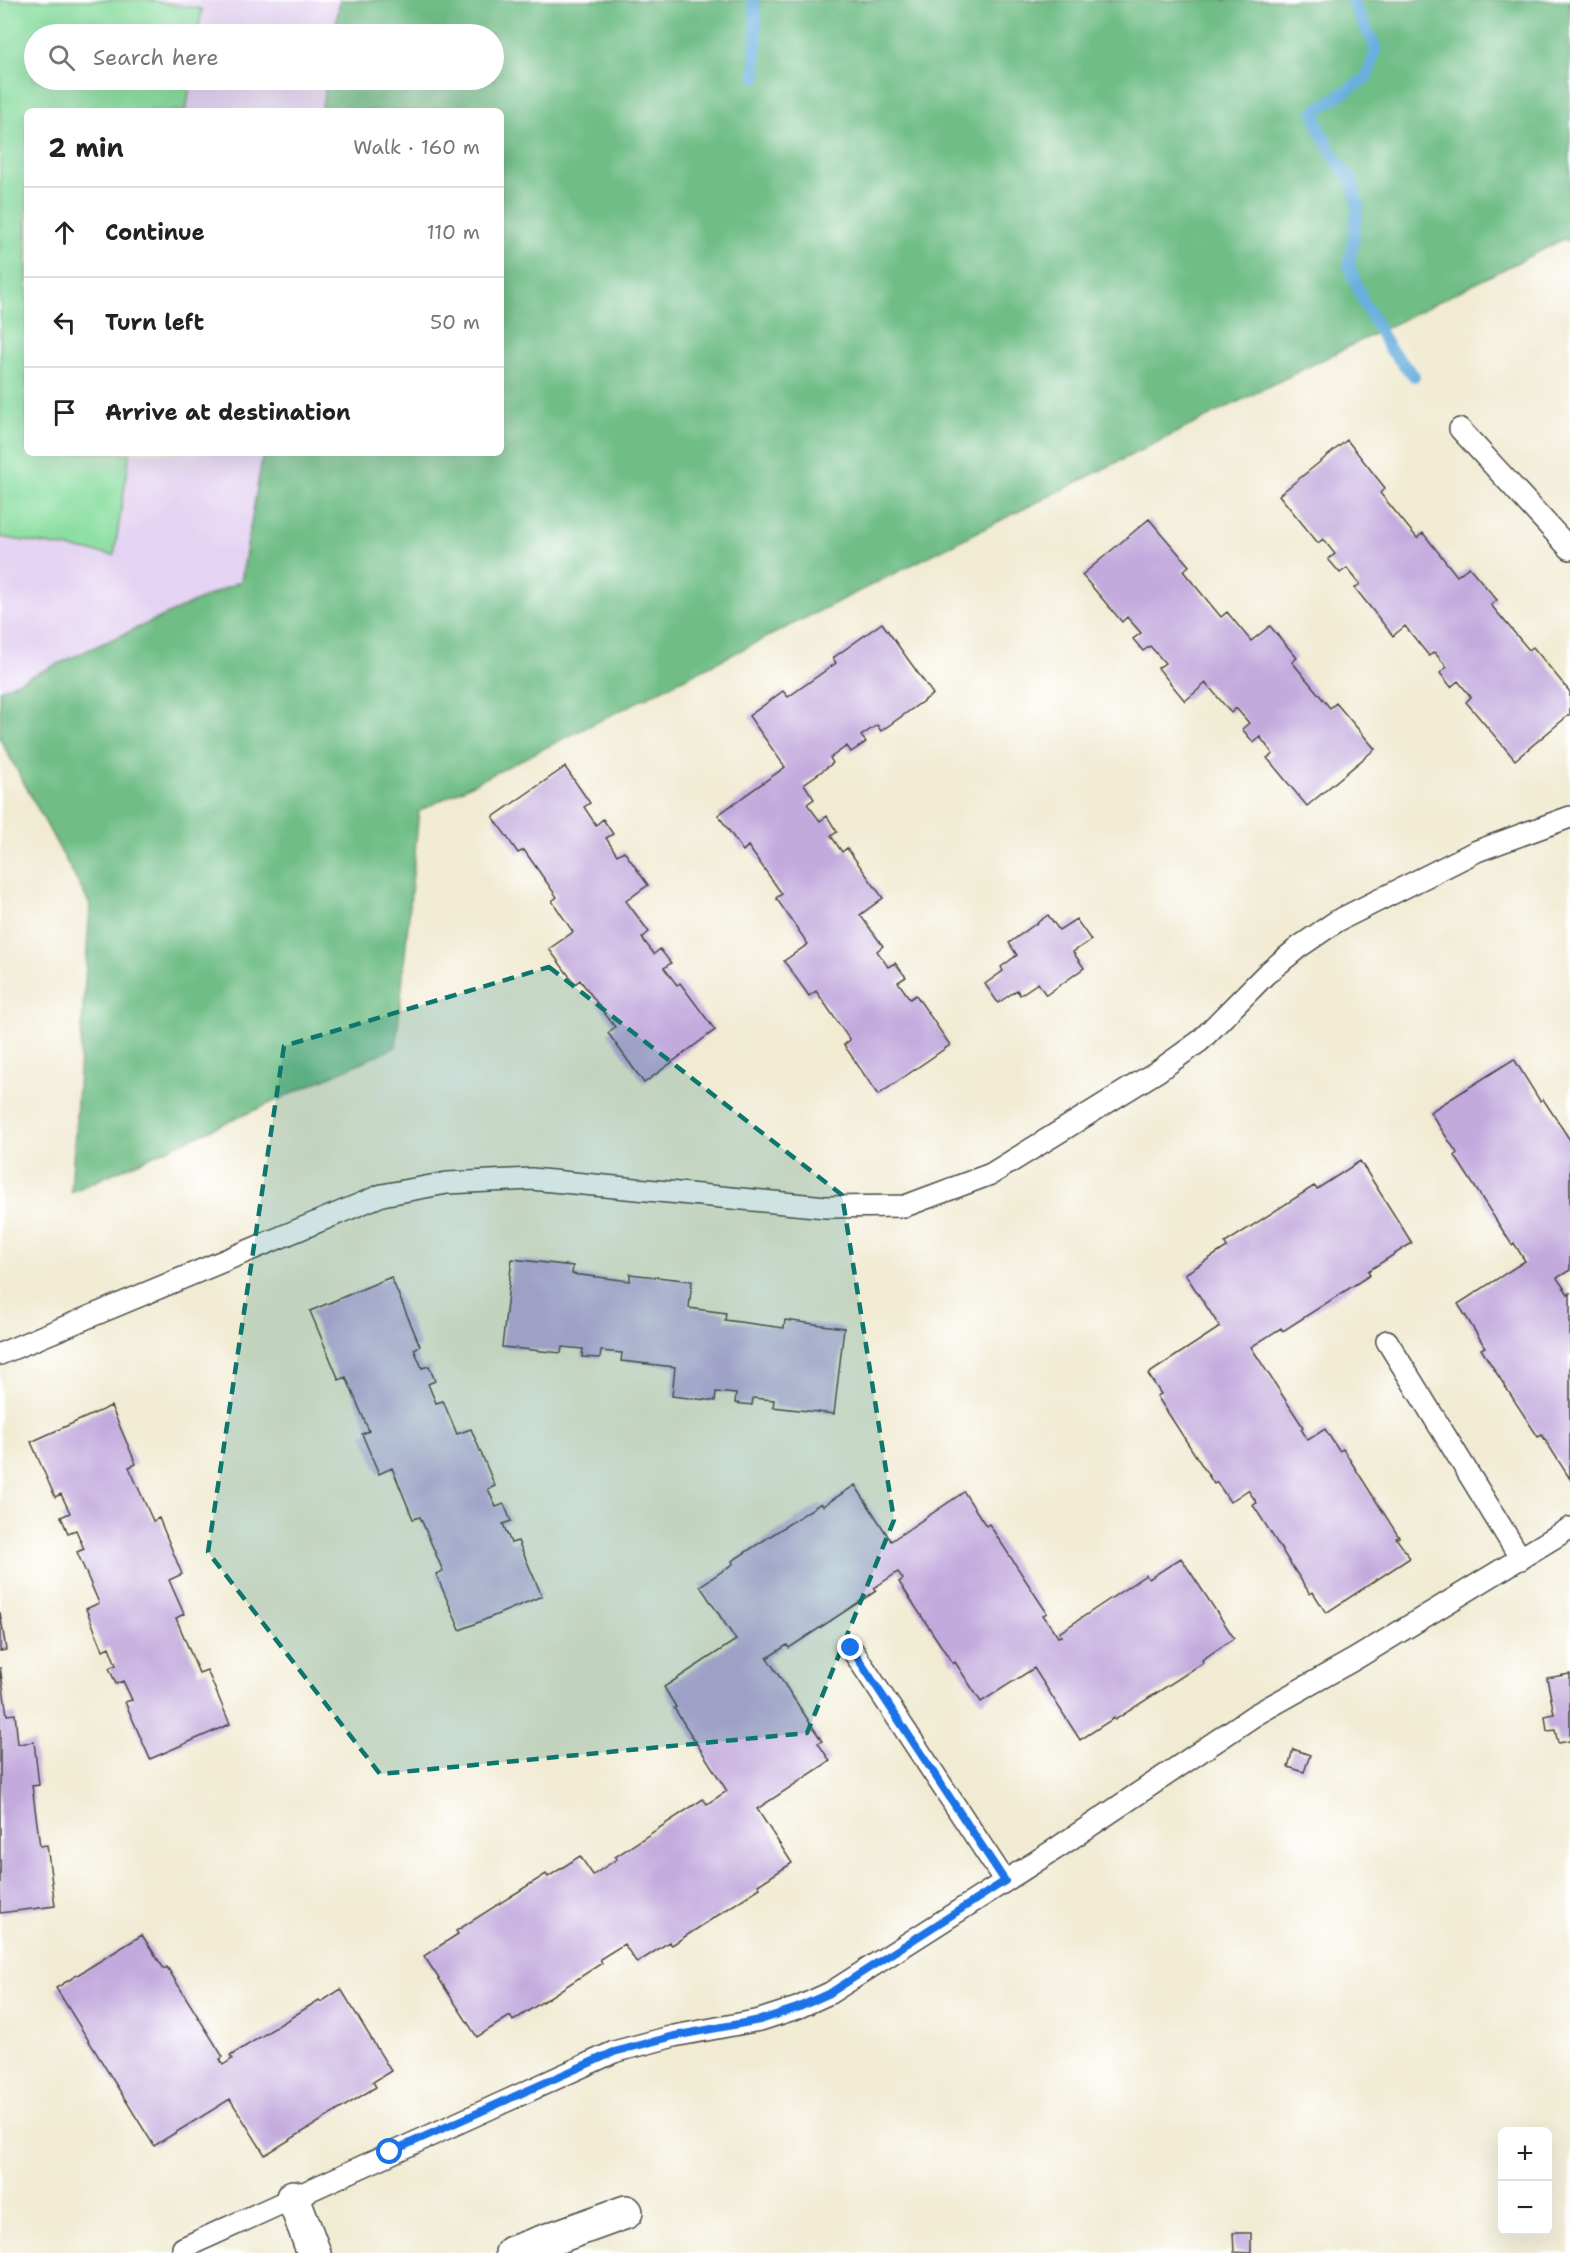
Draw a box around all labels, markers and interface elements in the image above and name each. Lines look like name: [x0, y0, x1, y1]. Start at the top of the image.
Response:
search box: [24, 24, 504, 90]
icon: search: [45, 41, 78, 74]
text: Search here: [93, 43, 219, 72]
text: 2 min: [48, 130, 124, 165]
text: Walk · 160 m: [353, 134, 480, 160]
icon: ahead: [48, 216, 81, 249]
text: Continue: [105, 218, 205, 247]
text: 110 m: [426, 219, 480, 245]
icon: left: [48, 306, 81, 339]
text: Turn left: [105, 308, 204, 337]
text: 50 m: [430, 309, 480, 335]
icon: arrive: [48, 396, 81, 429]
text: Arrive at destination: [105, 398, 351, 427]
route end: [837, 1634, 863, 1660]
map controls: [1498, 2127, 1552, 2235]
button: +: [1498, 2127, 1552, 2181]
route start: [376, 2138, 402, 2164]
button: −: [1498, 2181, 1552, 2235]

